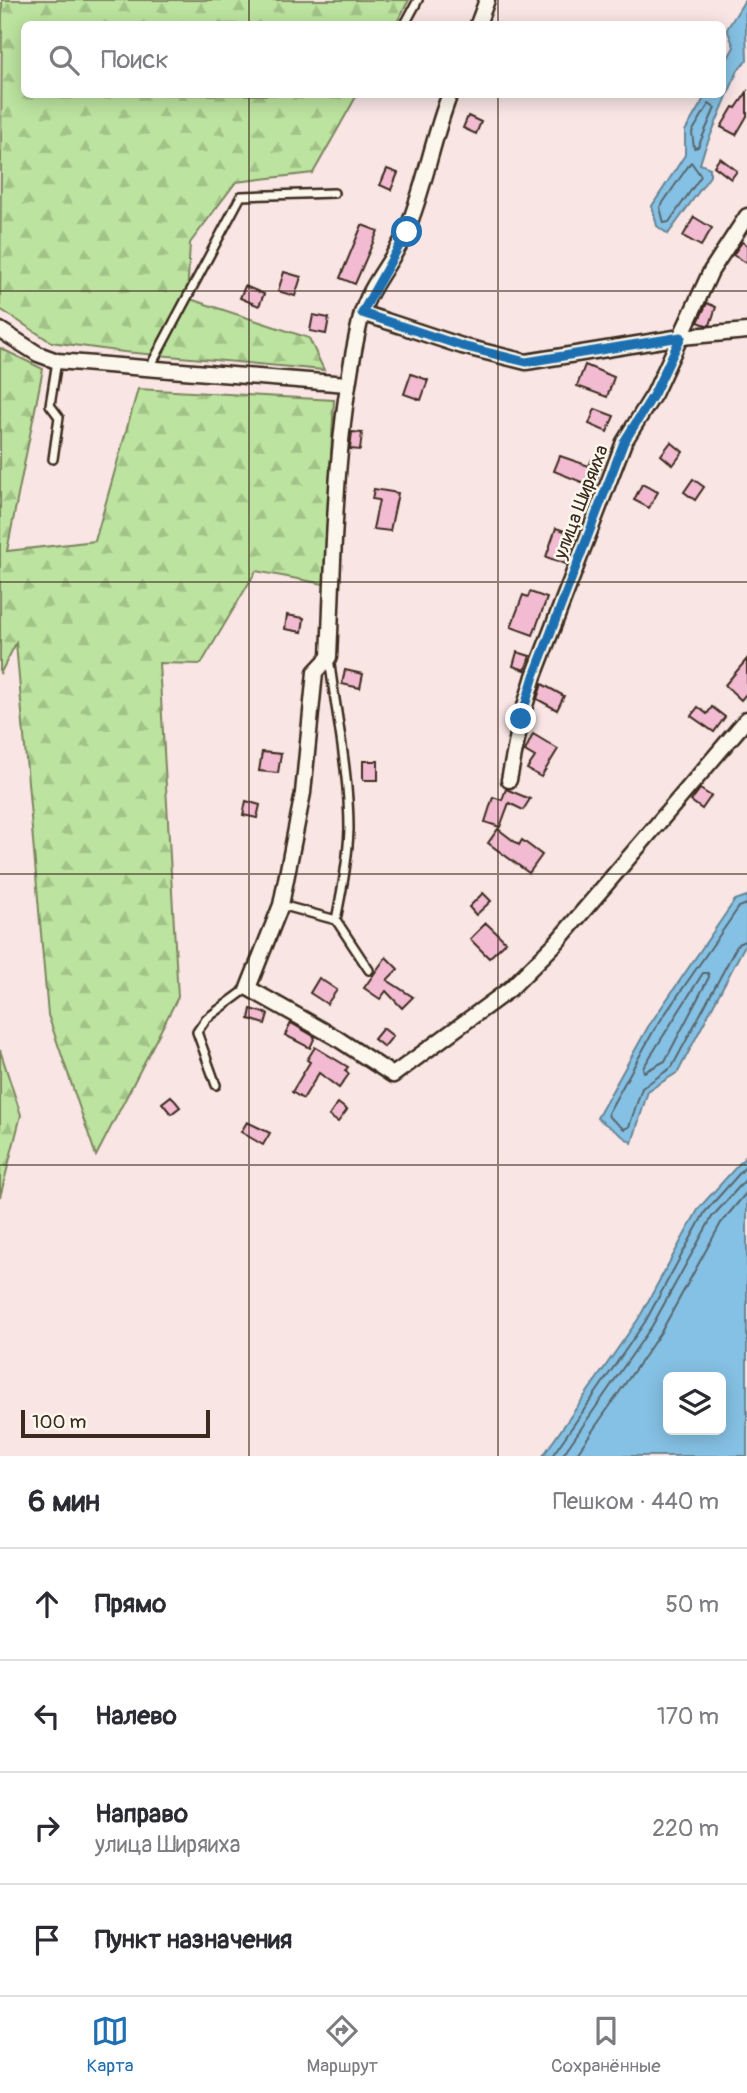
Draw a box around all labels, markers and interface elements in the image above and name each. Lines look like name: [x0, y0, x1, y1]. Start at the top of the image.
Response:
search box: [21, 21, 726, 98]
icon: search: [45, 41, 83, 79]
text: Поиск: [101, 44, 169, 76]
route start: [391, 216, 422, 247]
street label: улица Ширяиха: [548, 441, 614, 563]
route end: [505, 703, 536, 734]
map controls: [663, 1372, 726, 1435]
button: layers: [663, 1372, 726, 1435]
scale bar: [21, 1407, 210, 1439]
text: 100 m: [32, 1410, 86, 1434]
text: 6 мин: [28, 1483, 100, 1520]
text: Пешком · 440 m: [553, 1487, 719, 1516]
icon: ahead: [28, 1585, 66, 1623]
text: Прямо: [95, 1588, 166, 1620]
text: 50 m: [665, 1590, 719, 1619]
icon: left: [28, 1697, 66, 1735]
text: Налево: [95, 1700, 177, 1732]
text: 170 m: [657, 1702, 719, 1731]
text: Направо: [95, 1798, 188, 1830]
icon: right: [28, 1809, 66, 1847]
text: 220 m: [652, 1814, 719, 1843]
text: улица Ширяиха: [95, 1830, 240, 1859]
icon: arrive: [28, 1921, 66, 1959]
text: Пункт назначения: [95, 1924, 292, 1956]
tab: Карта: [86, 2012, 134, 2078]
tab: Маршрут: [307, 2012, 378, 2078]
tab: Сохранённые: [551, 2012, 661, 2078]

